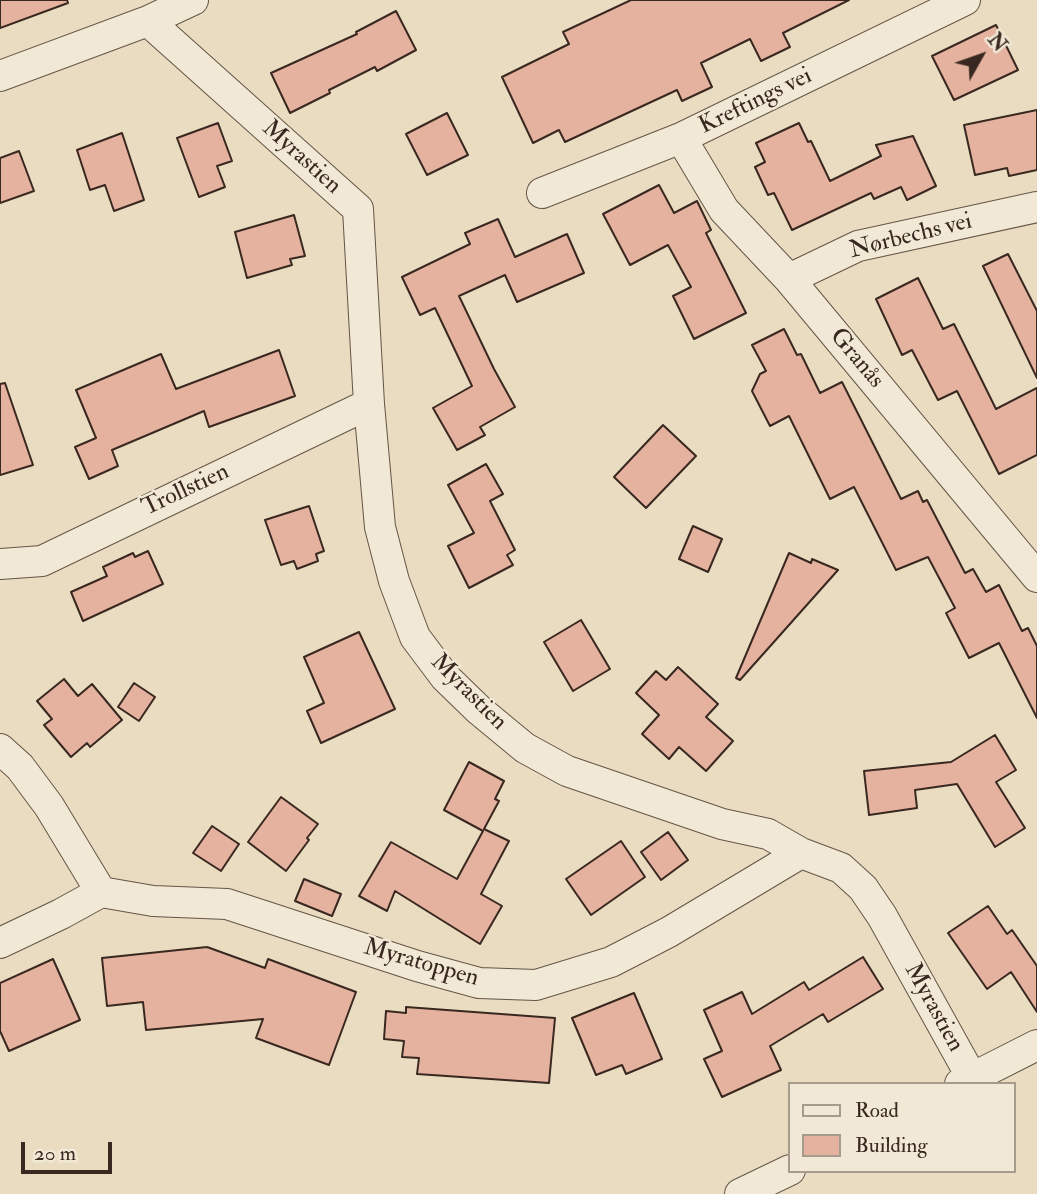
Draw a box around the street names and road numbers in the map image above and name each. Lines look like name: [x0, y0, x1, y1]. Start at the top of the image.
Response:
street label: Kreftings vei: [695, 62, 817, 142]
street label: Myrastien: [255, 115, 347, 201]
street label: Nørbechs vei: [847, 208, 975, 266]
street label: Granås: [823, 323, 889, 395]
street label: Trollstien: [138, 458, 234, 524]
street label: Myrastien: [424, 649, 512, 737]
street label: Myratoppen: [360, 934, 482, 994]
street label: Myrastien: [897, 959, 969, 1057]

